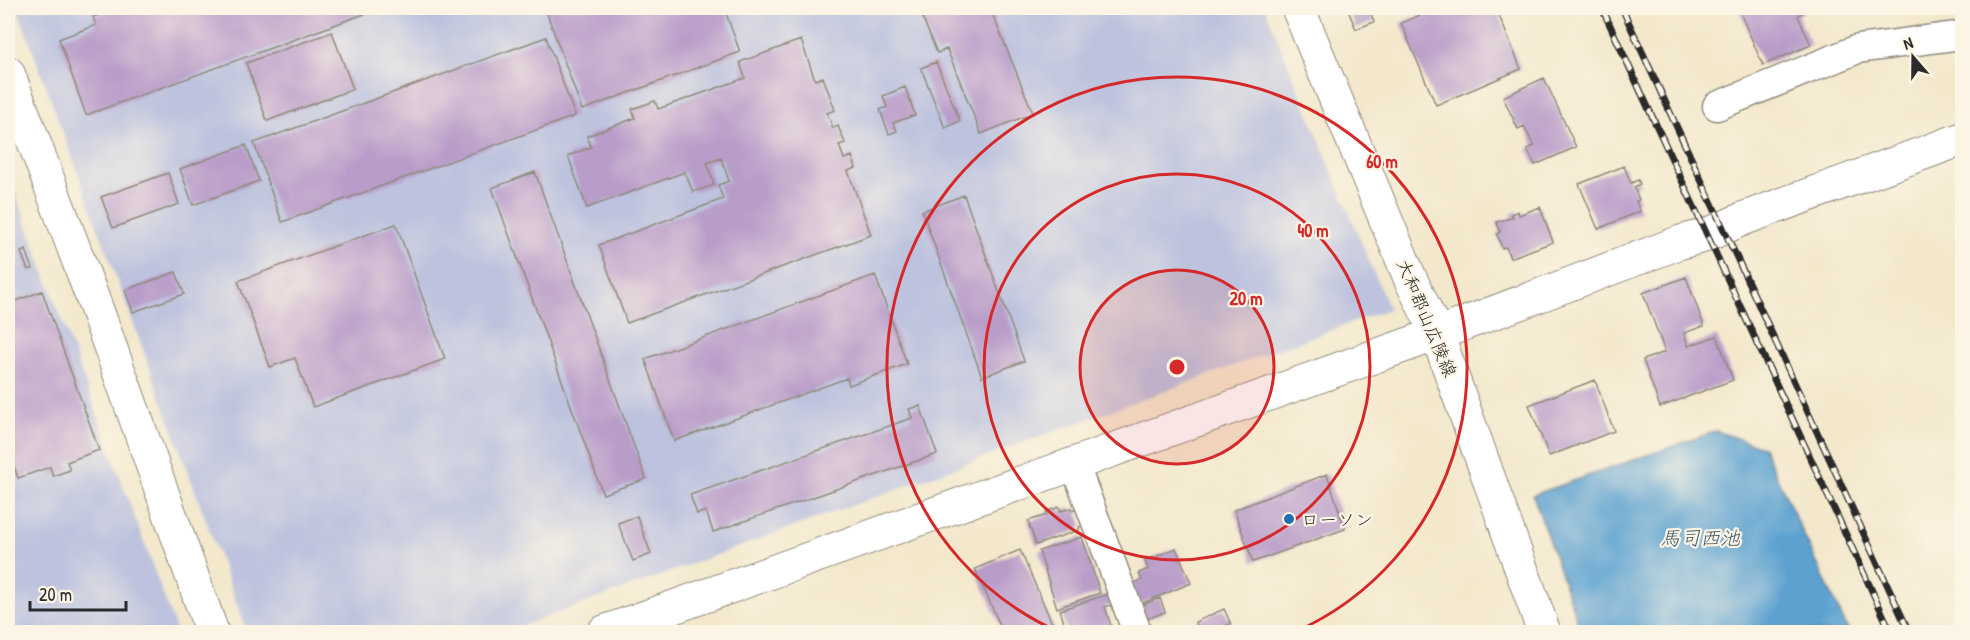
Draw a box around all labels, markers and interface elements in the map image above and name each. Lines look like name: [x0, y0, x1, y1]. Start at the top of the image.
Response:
north arrow: [1883, 27, 1943, 87]
text: N: [1900, 31, 1916, 55]
text: 60 m: [1366, 149, 1398, 174]
text: 40 m: [1297, 218, 1329, 243]
street label: 大和郡山広陵線: [1391, 255, 1463, 381]
text: 20 m: [1230, 286, 1262, 311]
centre of rings: [1167, 357, 1187, 377]
place label: ローソン: [1301, 507, 1373, 532]
marker: ローソン: [1282, 512, 1296, 526]
water label: 馬司西池: [1660, 524, 1741, 551]
scale bar: [30, 574, 126, 612]
text: 20 m: [39, 582, 72, 607]

